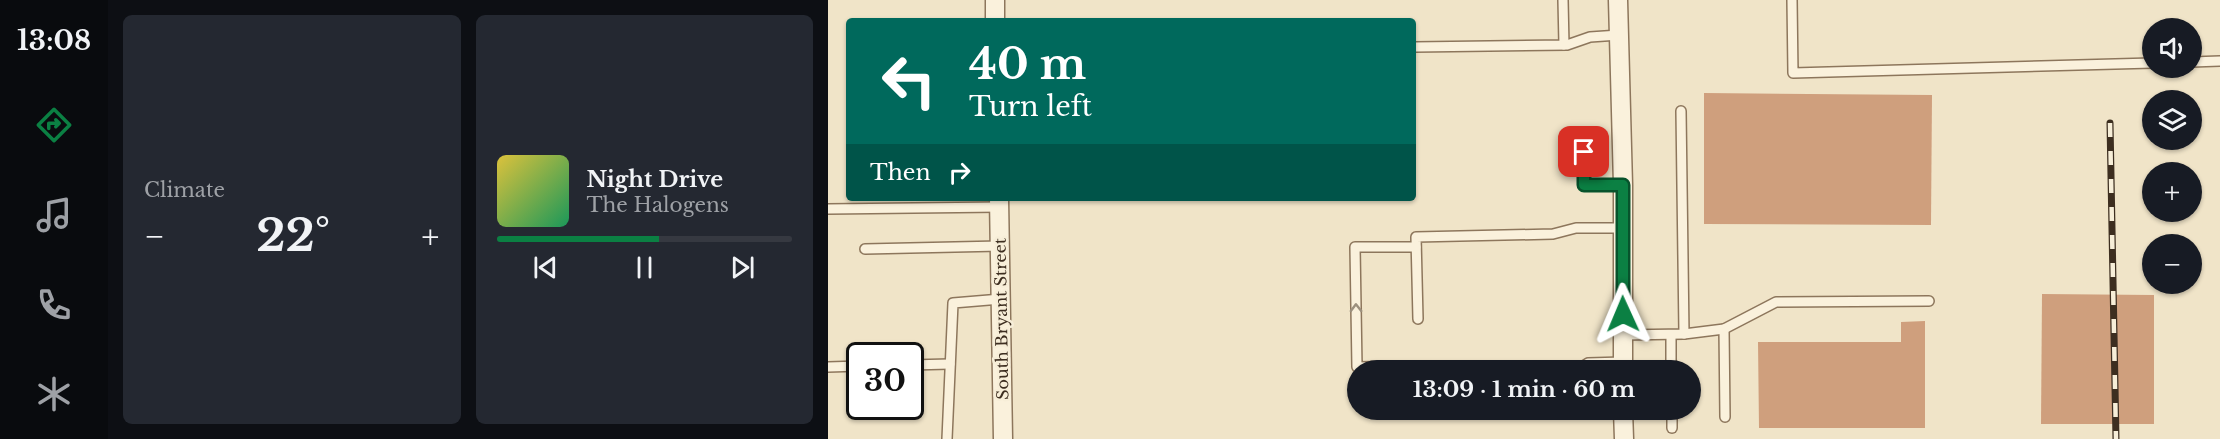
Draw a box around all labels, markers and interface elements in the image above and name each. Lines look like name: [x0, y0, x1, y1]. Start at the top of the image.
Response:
map controls: [2142, 18, 2202, 294]
button: sound: [2142, 18, 2202, 78]
text: 13:08: [17, 24, 91, 57]
text: 40 m: [969, 38, 1086, 90]
icon: left: [870, 42, 948, 120]
text: Turn left: [969, 90, 1092, 123]
button: layers: [2142, 90, 2202, 150]
icon: directions: [33, 104, 75, 146]
pin: [1558, 126, 1609, 177]
icon: arrive: [1567, 135, 1600, 168]
icon: right: [943, 156, 976, 189]
text: Then: [870, 159, 931, 186]
button: +: [2142, 162, 2202, 222]
text: Night Drive: [587, 166, 723, 193]
text: Climate: [144, 178, 225, 202]
text: The Halogens: [587, 193, 729, 217]
icon: music: [33, 194, 75, 236]
text: 22°: [256, 207, 330, 263]
text: −: [144, 216, 165, 257]
text: +: [421, 216, 440, 257]
button: −: [2142, 234, 2202, 294]
street label: South Bryant Street: [990, 238, 1012, 400]
icon: previous: [529, 251, 562, 284]
icon: pause: [628, 251, 661, 284]
icon: next: [726, 251, 759, 284]
position arrow: [1591, 282, 1655, 346]
icon: phone: [33, 284, 75, 326]
one-way arrow: [1350, 304, 1362, 313]
speed limit sign: 30: [846, 342, 924, 420]
icon: climate: [33, 373, 75, 415]
text: 13:09 · 1 min · 60 m: [1413, 376, 1635, 403]

